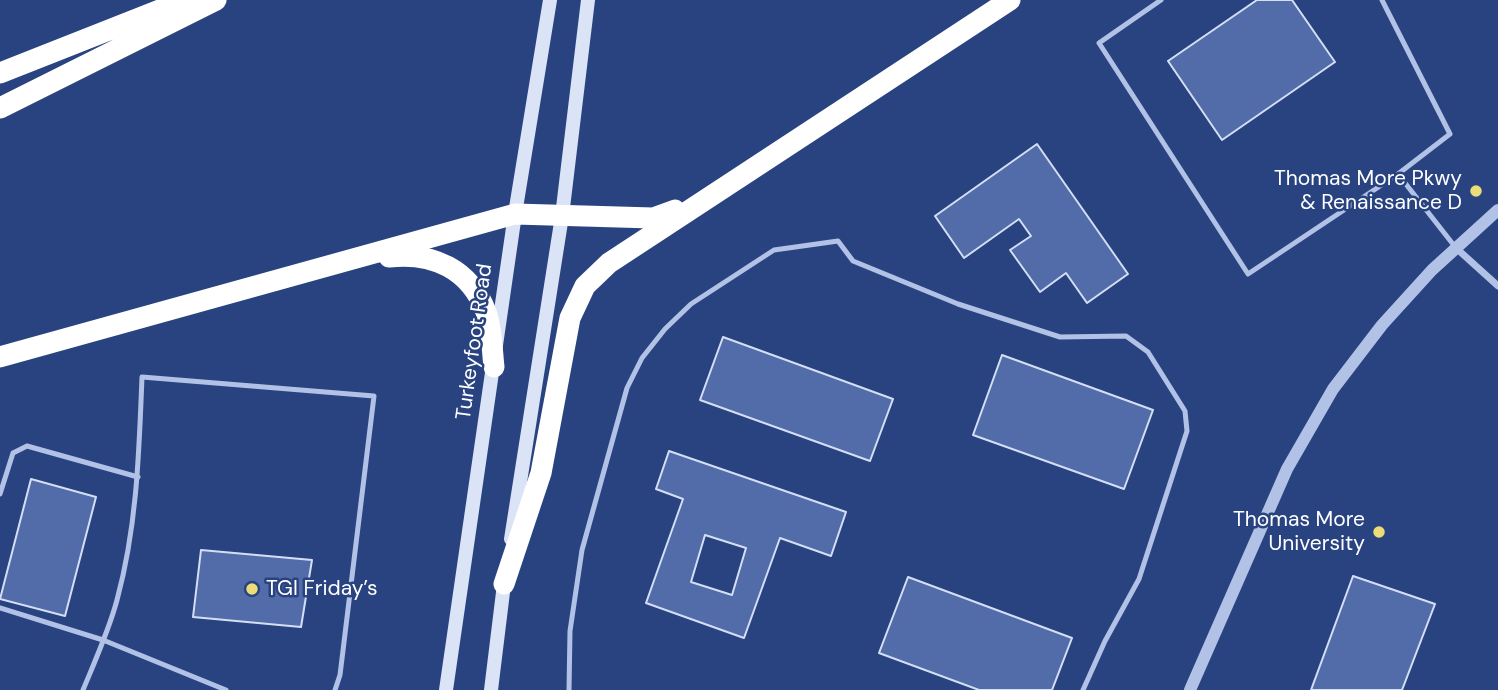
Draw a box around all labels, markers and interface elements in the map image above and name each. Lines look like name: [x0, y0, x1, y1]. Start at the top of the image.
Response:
place label: Thomas More Pkwy & Renaissance D: [1274, 166, 1462, 216]
marker: Thomas More Pkwy & Renaissance D: [1468, 183, 1484, 199]
street label: Turkeyfoot Road: [452, 262, 498, 422]
place label: Thomas More University: [1233, 507, 1365, 557]
marker: Thomas More University: [1371, 524, 1387, 540]
place label: TGI Friday’s: [266, 576, 377, 602]
marker: TGI Friday’s: [244, 581, 260, 597]

